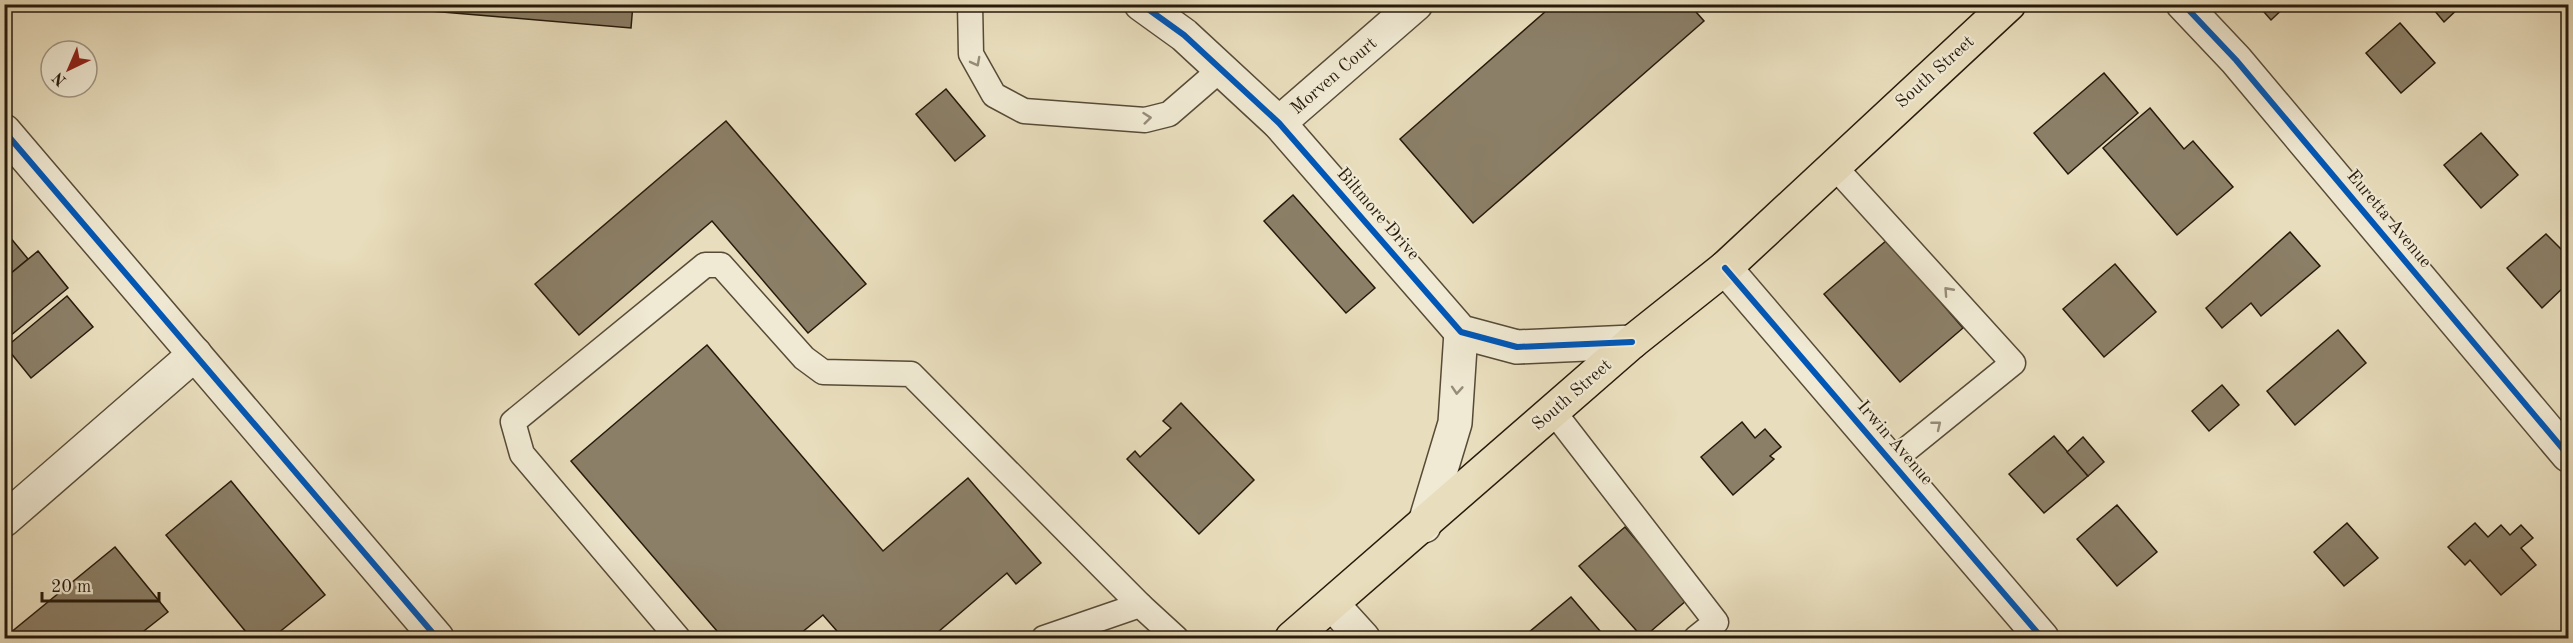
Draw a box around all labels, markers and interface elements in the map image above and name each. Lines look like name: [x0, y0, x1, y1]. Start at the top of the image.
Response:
street label: South Street: [1892, 32, 1978, 112]
street label: Morven Court: [1288, 34, 1380, 118]
north arrow: [39, 39, 99, 99]
one-way arrow: [969, 55, 980, 66]
text: N: [49, 68, 70, 88]
one-way arrow: [1142, 112, 1151, 125]
street label: Biltmore Drive: [1333, 164, 1423, 264]
street label: Euretta Avenue: [2343, 167, 2435, 271]
one-way arrow: [1944, 287, 1955, 298]
street label: South Street: [1529, 356, 1615, 434]
one-way arrow: [1451, 386, 1464, 395]
street label: Irwin Avenue: [1854, 397, 1936, 489]
one-way arrow: [1930, 421, 1941, 432]
scale bar: [42, 565, 159, 603]
text: 20 m: [51, 578, 91, 596]

